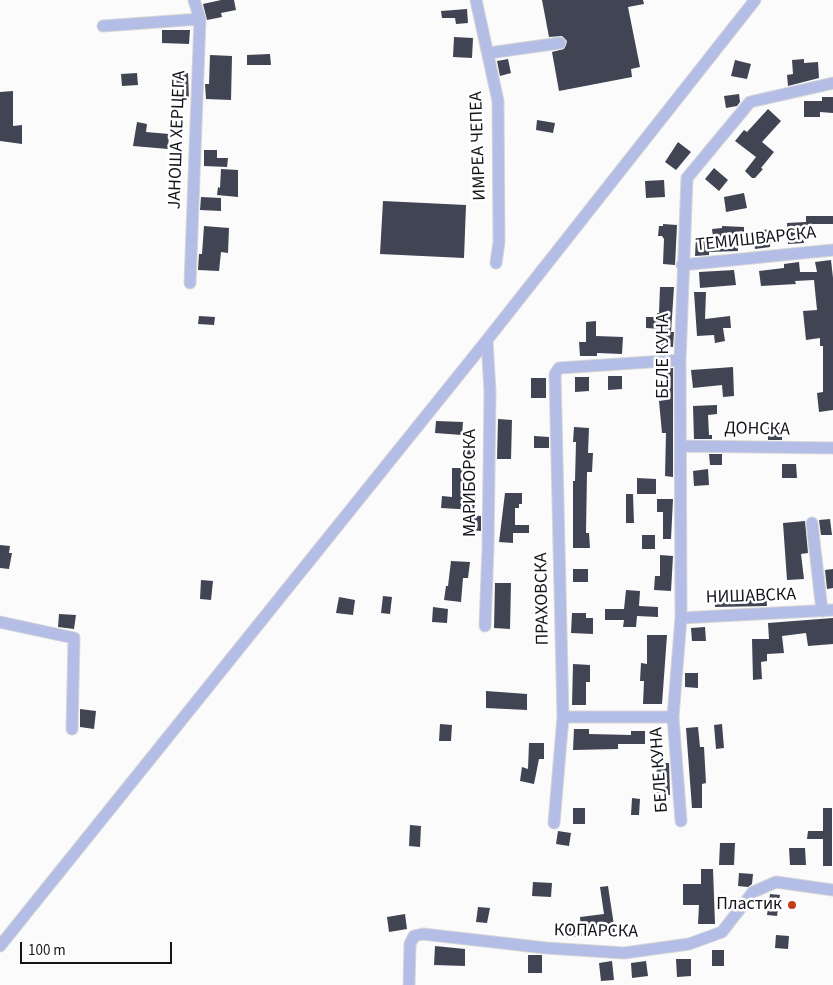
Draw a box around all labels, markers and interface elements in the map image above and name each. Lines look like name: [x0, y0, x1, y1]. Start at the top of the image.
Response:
street label: ЈАНОША ХЕРЦЕГА: [165, 70, 191, 210]
street label: ИМРЕА ЧЕПЕА: [466, 91, 492, 201]
street label: ТЕМИШВАРСКА: [695, 223, 817, 257]
street label: БЕЛЕ КУНА: [653, 313, 675, 399]
street label: ДОНСКА: [724, 419, 790, 441]
street label: МАРИБОРСКА: [460, 429, 482, 537]
street label: ПРАХОВСКА: [531, 552, 555, 646]
street label: НИШАВСКА: [706, 585, 796, 609]
street label: БЕЛЕ КУНА: [646, 727, 674, 813]
place label: Пластик: [716, 894, 782, 916]
marker: Пластик: [786, 899, 798, 911]
street label: КОПАРСКА: [554, 920, 638, 944]
scale bar: [22, 932, 175, 964]
text: 100 m: [28, 940, 66, 961]

